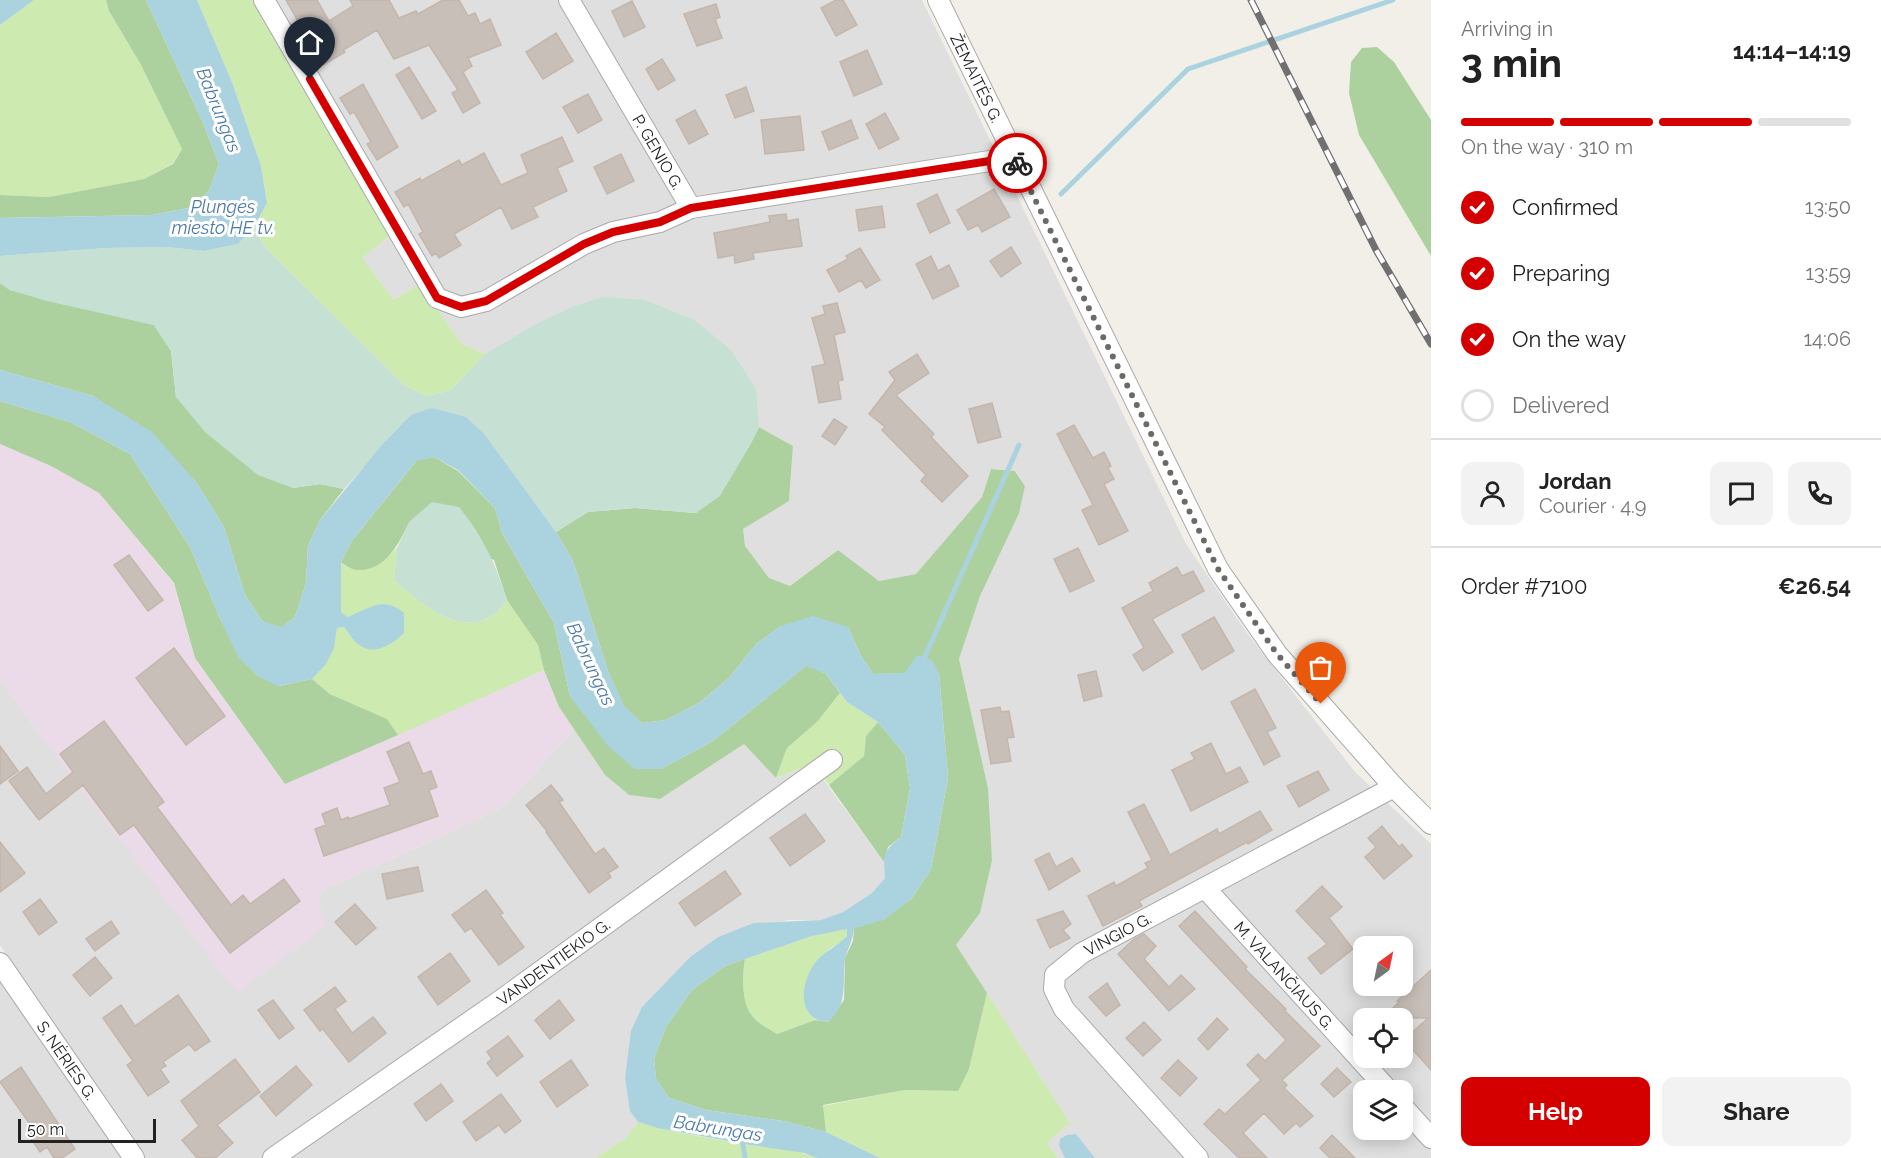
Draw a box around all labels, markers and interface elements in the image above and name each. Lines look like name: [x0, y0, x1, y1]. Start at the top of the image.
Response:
pin: [284, 17, 335, 79]
text: Arriving in: [1461, 17, 1553, 41]
icon: home: [293, 26, 326, 59]
street label: ŽEMAITĖS G.: [947, 30, 1006, 126]
text: 14:14–14:19: [1733, 38, 1851, 64]
text: 3 min: [1461, 40, 1562, 86]
water label: Babrungas: [193, 65, 246, 156]
street label: P. GENIO G.: [629, 111, 687, 193]
courier: [987, 133, 1047, 193]
text: On the way · 310 m: [1461, 135, 1633, 159]
icon: bike: [1001, 147, 1034, 180]
icon: check: [1461, 191, 1494, 224]
text: Confirmed: [1512, 194, 1619, 220]
text: 13:50: [1805, 195, 1851, 219]
water label: Plungės miesto HE tv.: [172, 196, 274, 238]
icon: check: [1461, 257, 1494, 290]
text: Preparing: [1512, 260, 1610, 286]
text: 13:59: [1805, 261, 1851, 285]
icon: check: [1461, 323, 1494, 356]
text: On the way: [1512, 326, 1626, 352]
text: 14:06: [1803, 327, 1851, 351]
text: Delivered: [1512, 392, 1610, 418]
button: person: [1461, 462, 1524, 525]
button: chat: [1710, 462, 1773, 525]
button: phone: [1788, 462, 1851, 525]
text: Jordan: [1539, 468, 1611, 494]
text: Courier · 4.9: [1539, 494, 1647, 518]
text: Order #7100: [1461, 573, 1587, 599]
text: €26.54: [1778, 573, 1851, 599]
water label: Babrungas: [563, 619, 620, 709]
pin: [1295, 642, 1346, 704]
icon: bag: [1304, 651, 1337, 684]
street label: VINGIO G.: [1081, 908, 1154, 960]
street label: VANDENTIEKIO G.: [493, 915, 614, 1009]
street label: M. VALANČIAUS G.: [1230, 917, 1338, 1034]
north arrow: [1353, 936, 1413, 996]
map controls: [1353, 936, 1413, 1140]
button: locate: [1353, 1008, 1413, 1068]
street label: S. NĖRIES G.: [33, 1017, 101, 1103]
button: Help: [1461, 1077, 1650, 1146]
button: Share: [1662, 1077, 1851, 1146]
button: layers: [1353, 1080, 1413, 1140]
water label: Babrungas: [672, 1111, 764, 1145]
scale bar: [18, 1116, 156, 1144]
text: 50 m: [27, 1120, 64, 1139]

